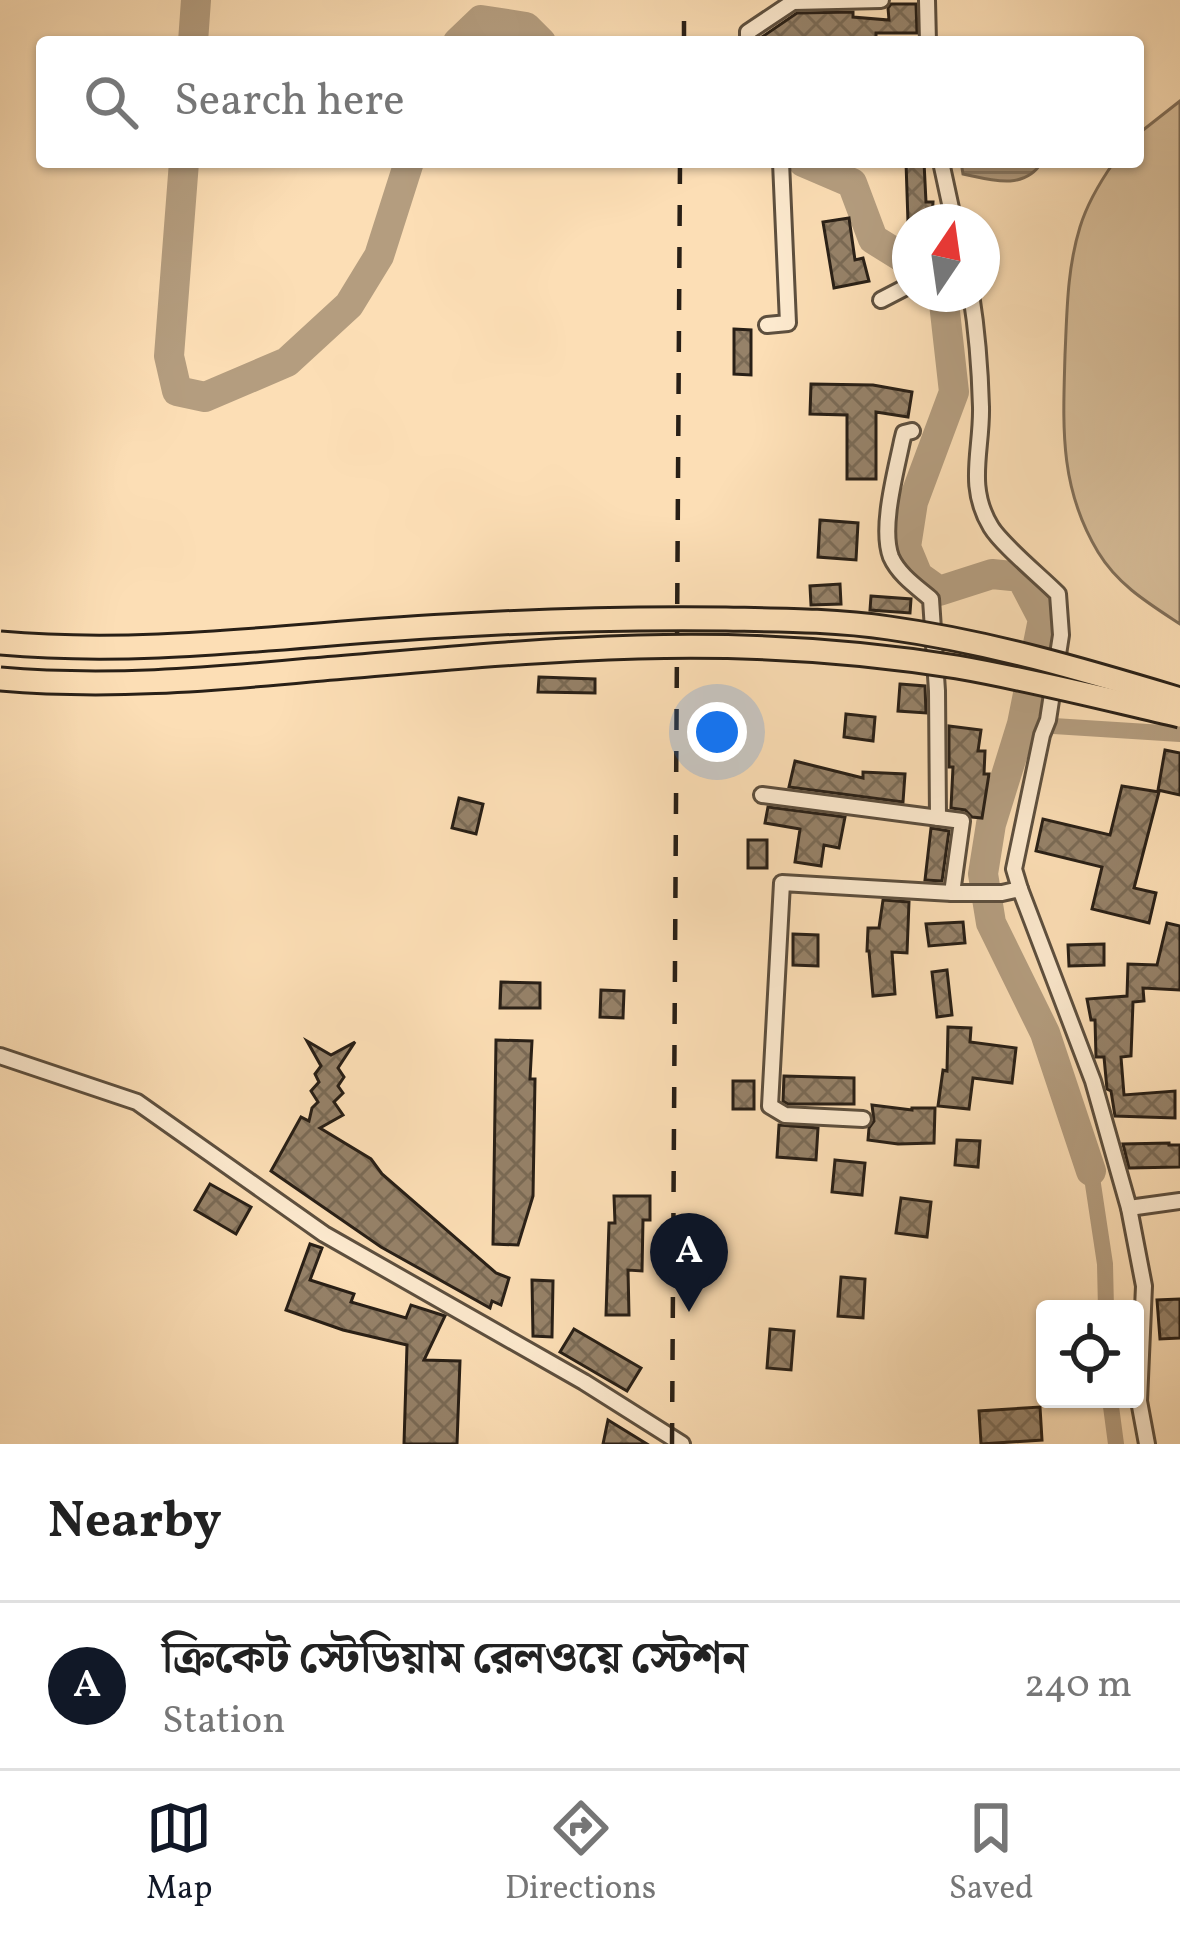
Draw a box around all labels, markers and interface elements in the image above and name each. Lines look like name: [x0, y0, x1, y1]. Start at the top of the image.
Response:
search box: [36, 36, 1144, 168]
icon: search: [78, 69, 144, 135]
text: Search here: [174, 71, 405, 134]
north arrow: [892, 204, 1000, 312]
your location: [687, 702, 747, 762]
pin: A: [650, 1213, 728, 1312]
map controls: [1036, 1300, 1144, 1408]
button: locate: [1036, 1300, 1144, 1408]
text: Nearby: [48, 1487, 222, 1558]
text: ক্রিকেট স্টেডিয়াম রেলওয়ে স্টেশন: [162, 1629, 748, 1692]
text: A: [73, 1659, 101, 1713]
text: 240 m: [1024, 1659, 1132, 1713]
text: Station: [162, 1695, 286, 1749]
tab: Map: [146, 1795, 212, 1913]
tab: Directions: [505, 1795, 656, 1913]
tab: Saved: [949, 1795, 1034, 1913]

